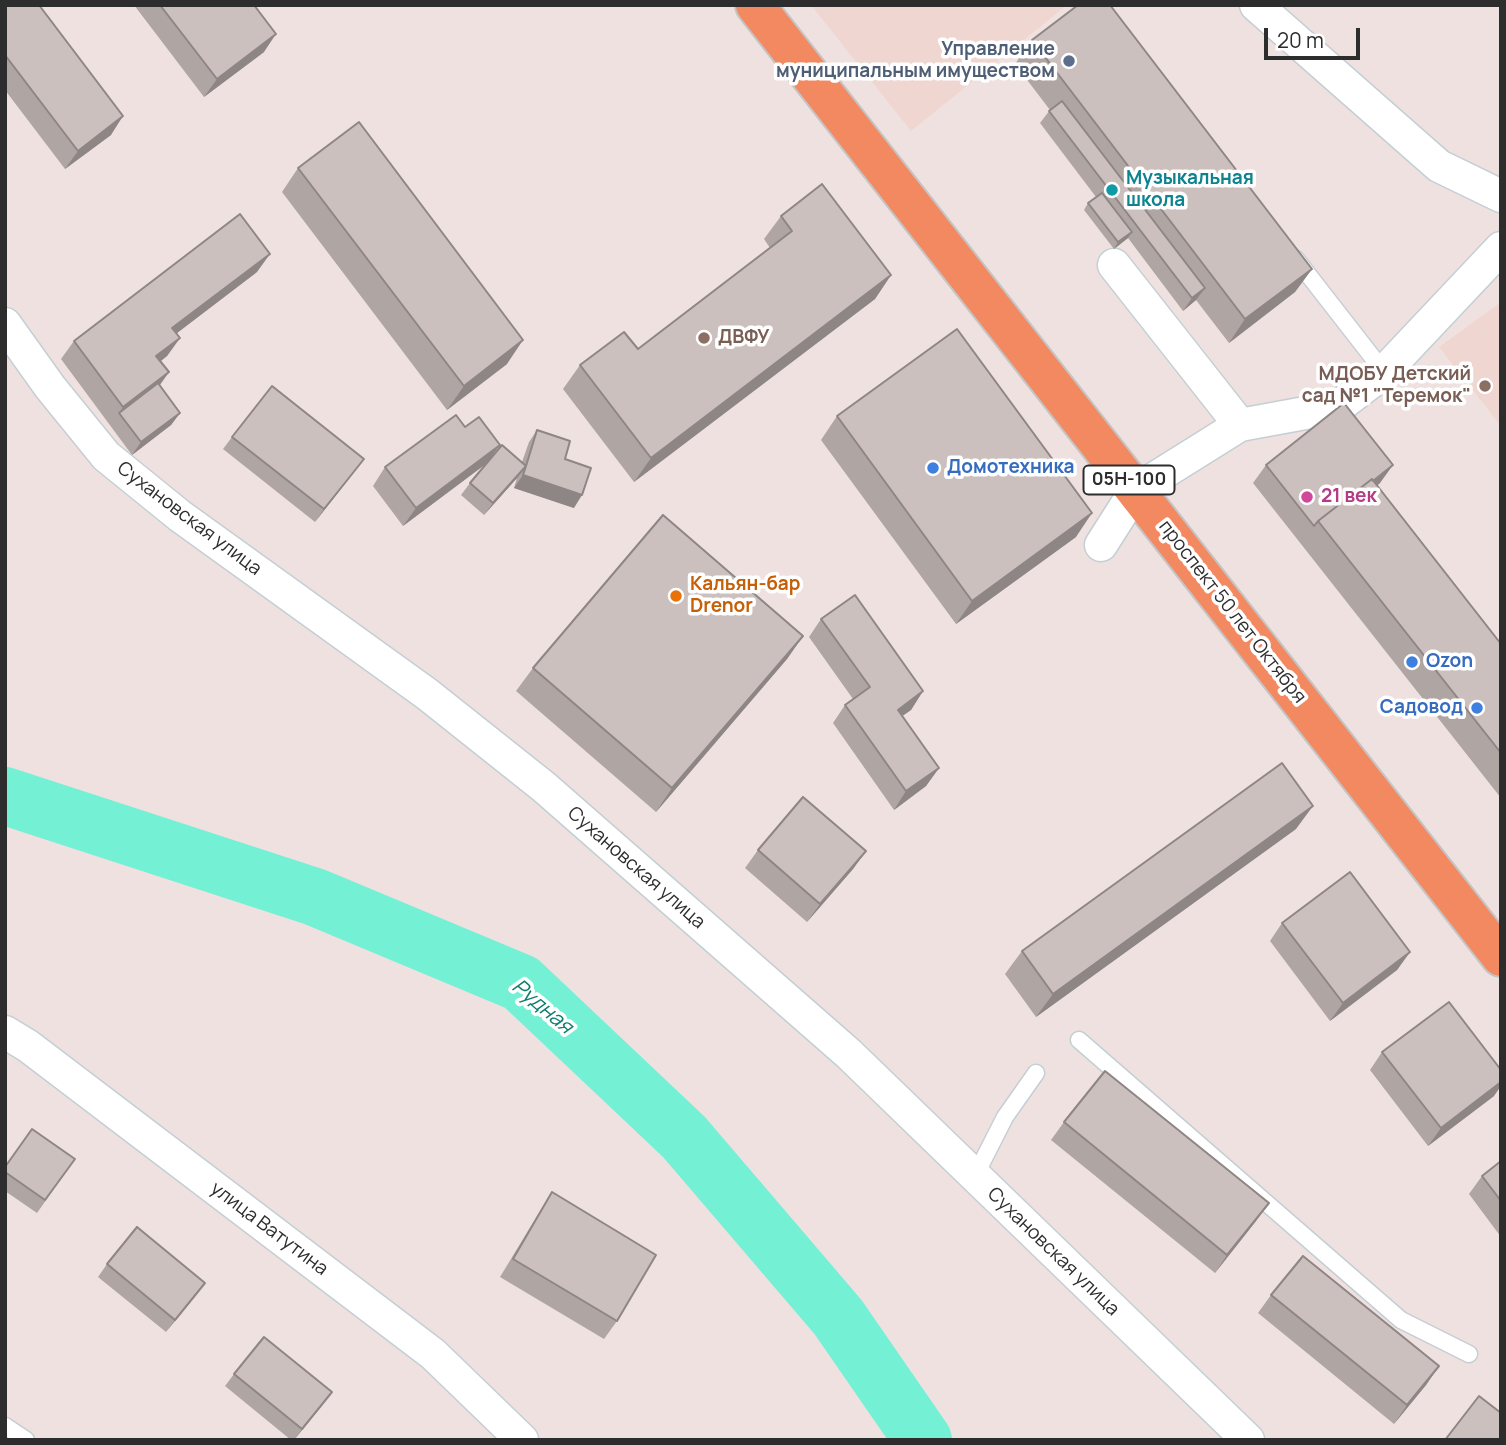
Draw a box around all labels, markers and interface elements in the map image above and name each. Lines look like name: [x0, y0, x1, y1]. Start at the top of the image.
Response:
scale bar: [1268, 14, 1364, 58]
text: 20 m: [1277, 26, 1324, 54]
place label: Управление муниципальным имуществом: [776, 39, 1055, 83]
marker: Управление муниципальным имуществом: [1061, 53, 1077, 69]
place label: Музыкальная школа: [1126, 168, 1254, 212]
marker: Музыкальная школа: [1104, 182, 1120, 198]
place label: ДВФУ: [718, 327, 769, 349]
marker: ДВФУ: [696, 330, 712, 346]
place label: МДОБУ Детский сад №1 "Теремок": [1302, 364, 1471, 408]
marker: МДОБУ Детский сад №1 "Теремок": [1477, 378, 1493, 394]
street label: Сухановская улица: [112, 457, 266, 581]
place label: Домотехника: [947, 457, 1075, 479]
marker: Домотехника: [925, 460, 941, 476]
road number: 05Н-100: [1084, 466, 1174, 494]
place label: 21 век: [1321, 486, 1377, 508]
marker: 21 век: [1299, 489, 1315, 505]
street label: проспект 50 лет Октября: [1153, 516, 1311, 708]
place label: Кальян-бар Drenor: [690, 574, 800, 618]
marker: Кальян-бар Drenor: [668, 588, 684, 604]
place label: Ozon: [1426, 651, 1473, 673]
marker: Ozon: [1404, 654, 1420, 670]
place label: Садовод: [1380, 697, 1463, 719]
marker: Садовод: [1469, 700, 1485, 716]
street label: Сухановская улица: [563, 802, 709, 934]
water label: Рудная: [506, 974, 578, 1040]
street label: улица Ватутина: [206, 1177, 332, 1281]
street label: Сухановская улица: [982, 1183, 1124, 1321]

